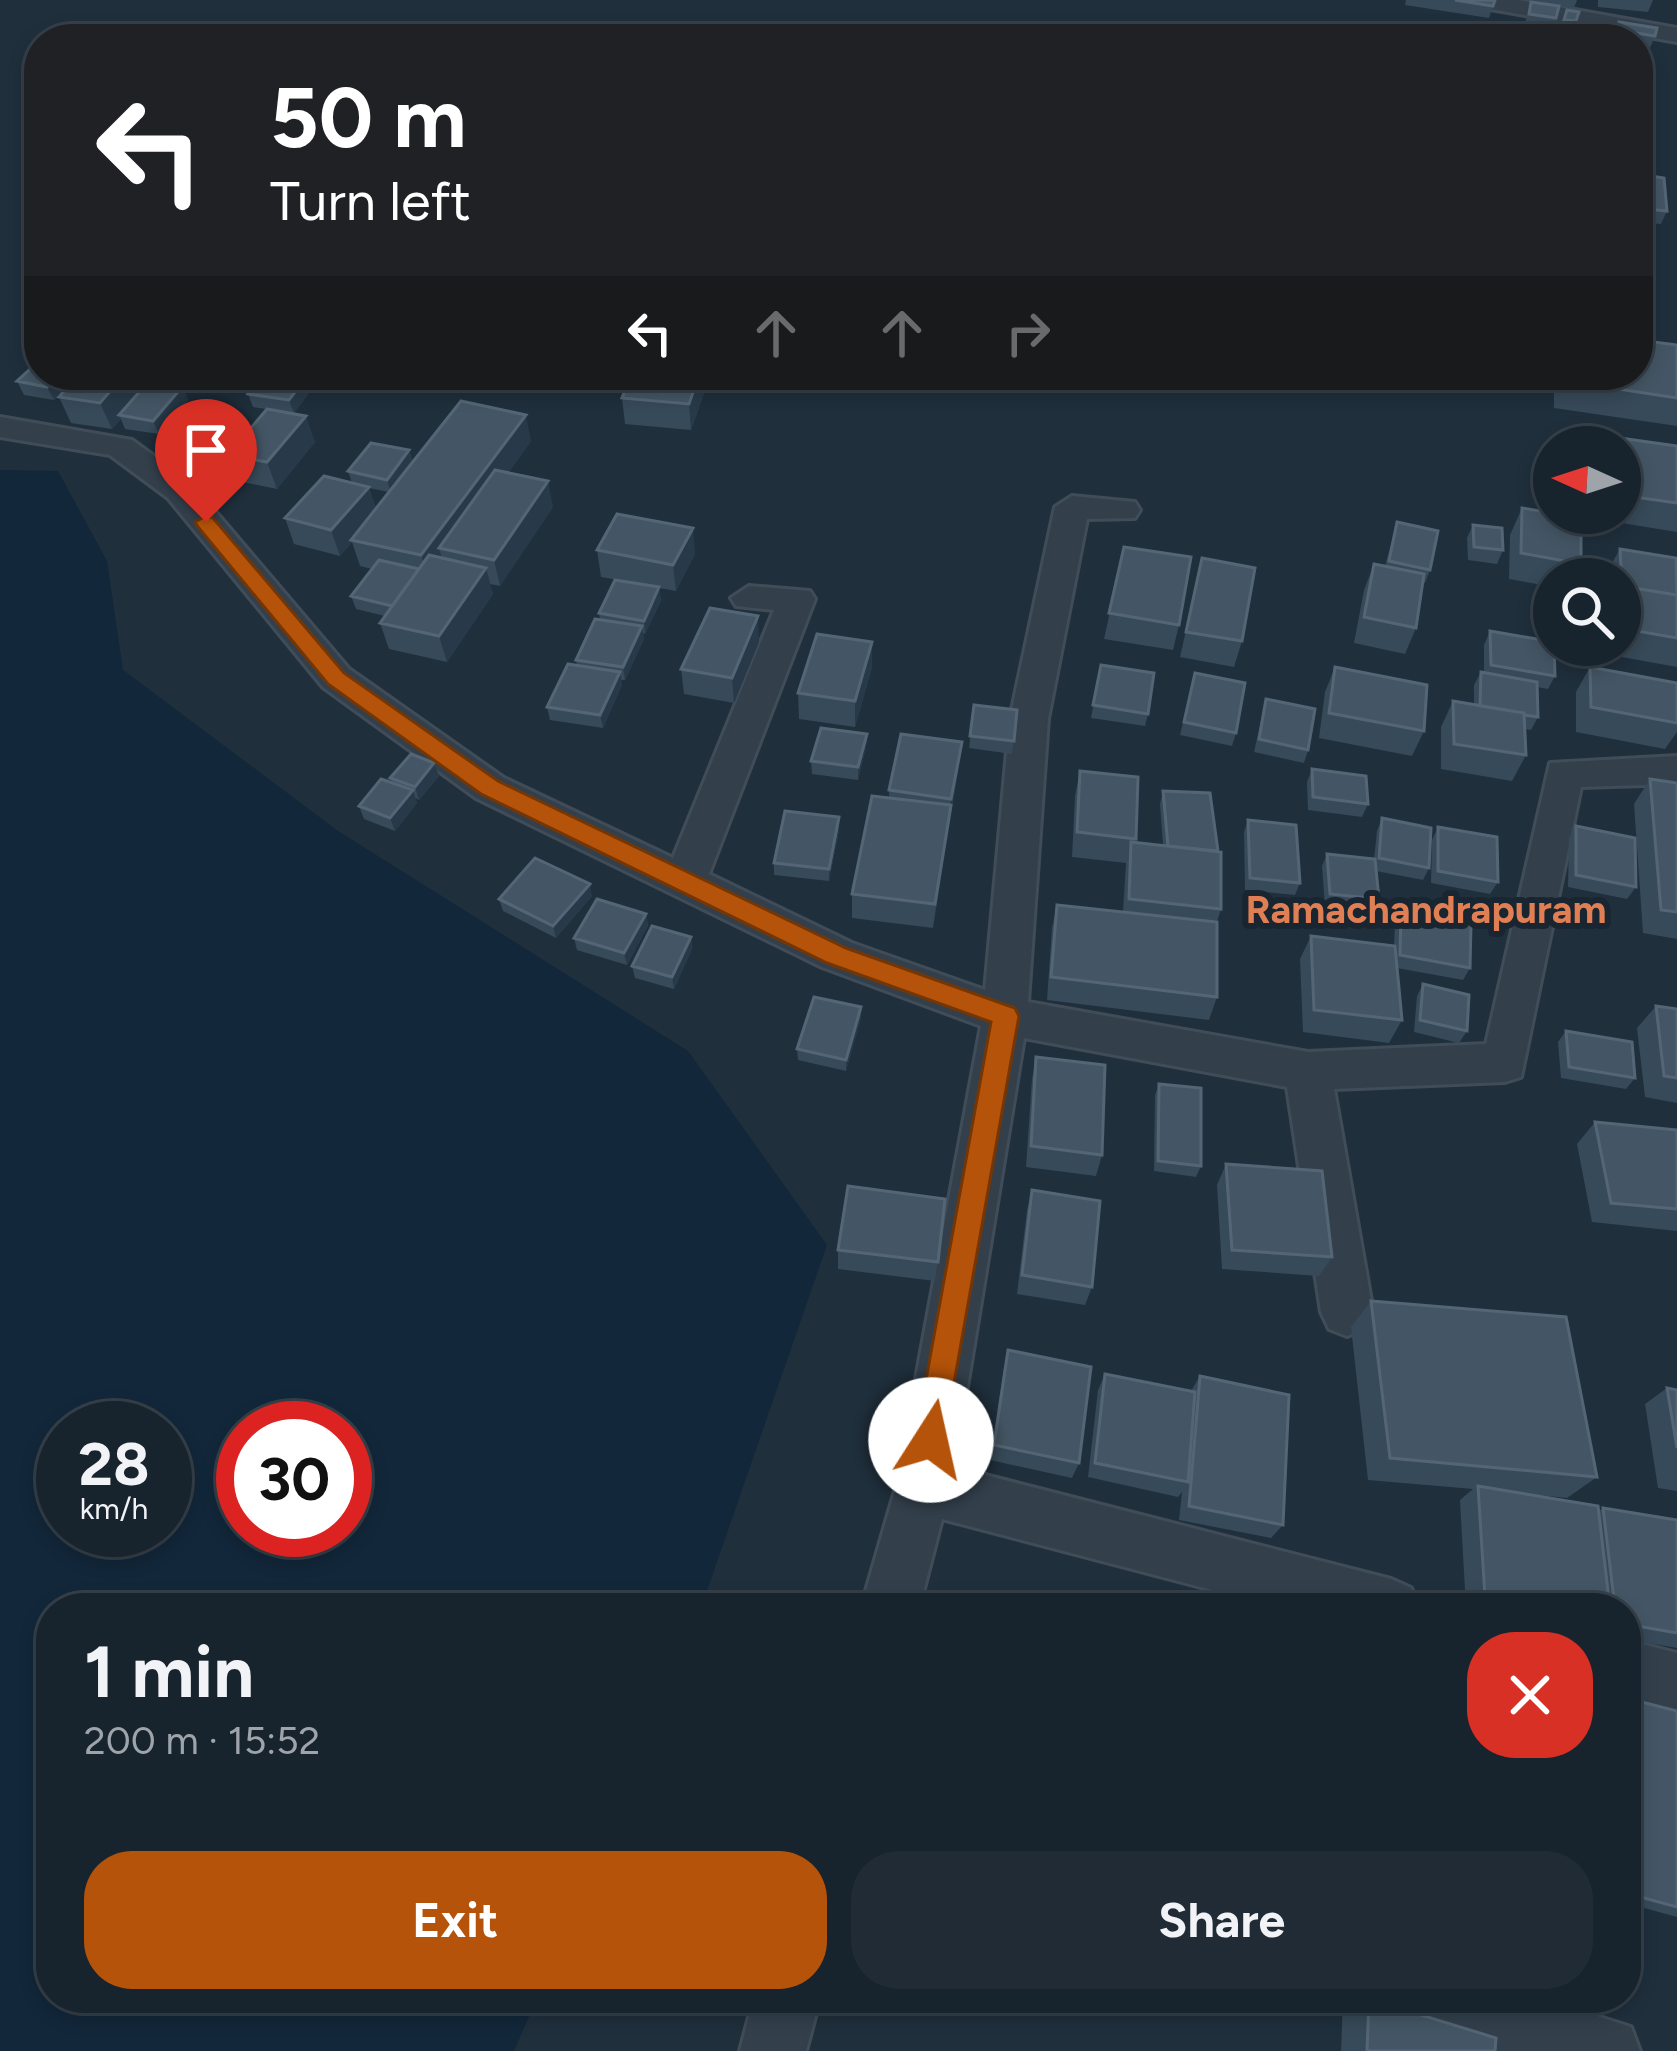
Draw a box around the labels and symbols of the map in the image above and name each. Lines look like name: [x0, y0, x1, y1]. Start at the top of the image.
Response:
pin: [155, 399, 257, 522]
north arrow: [1533, 426, 1641, 534]
district label: Ramachandrapuram: [1245, 886, 1607, 933]
position arrow: [868, 1377, 994, 1503]
speed limit sign: 30: [216, 1401, 372, 1557]

